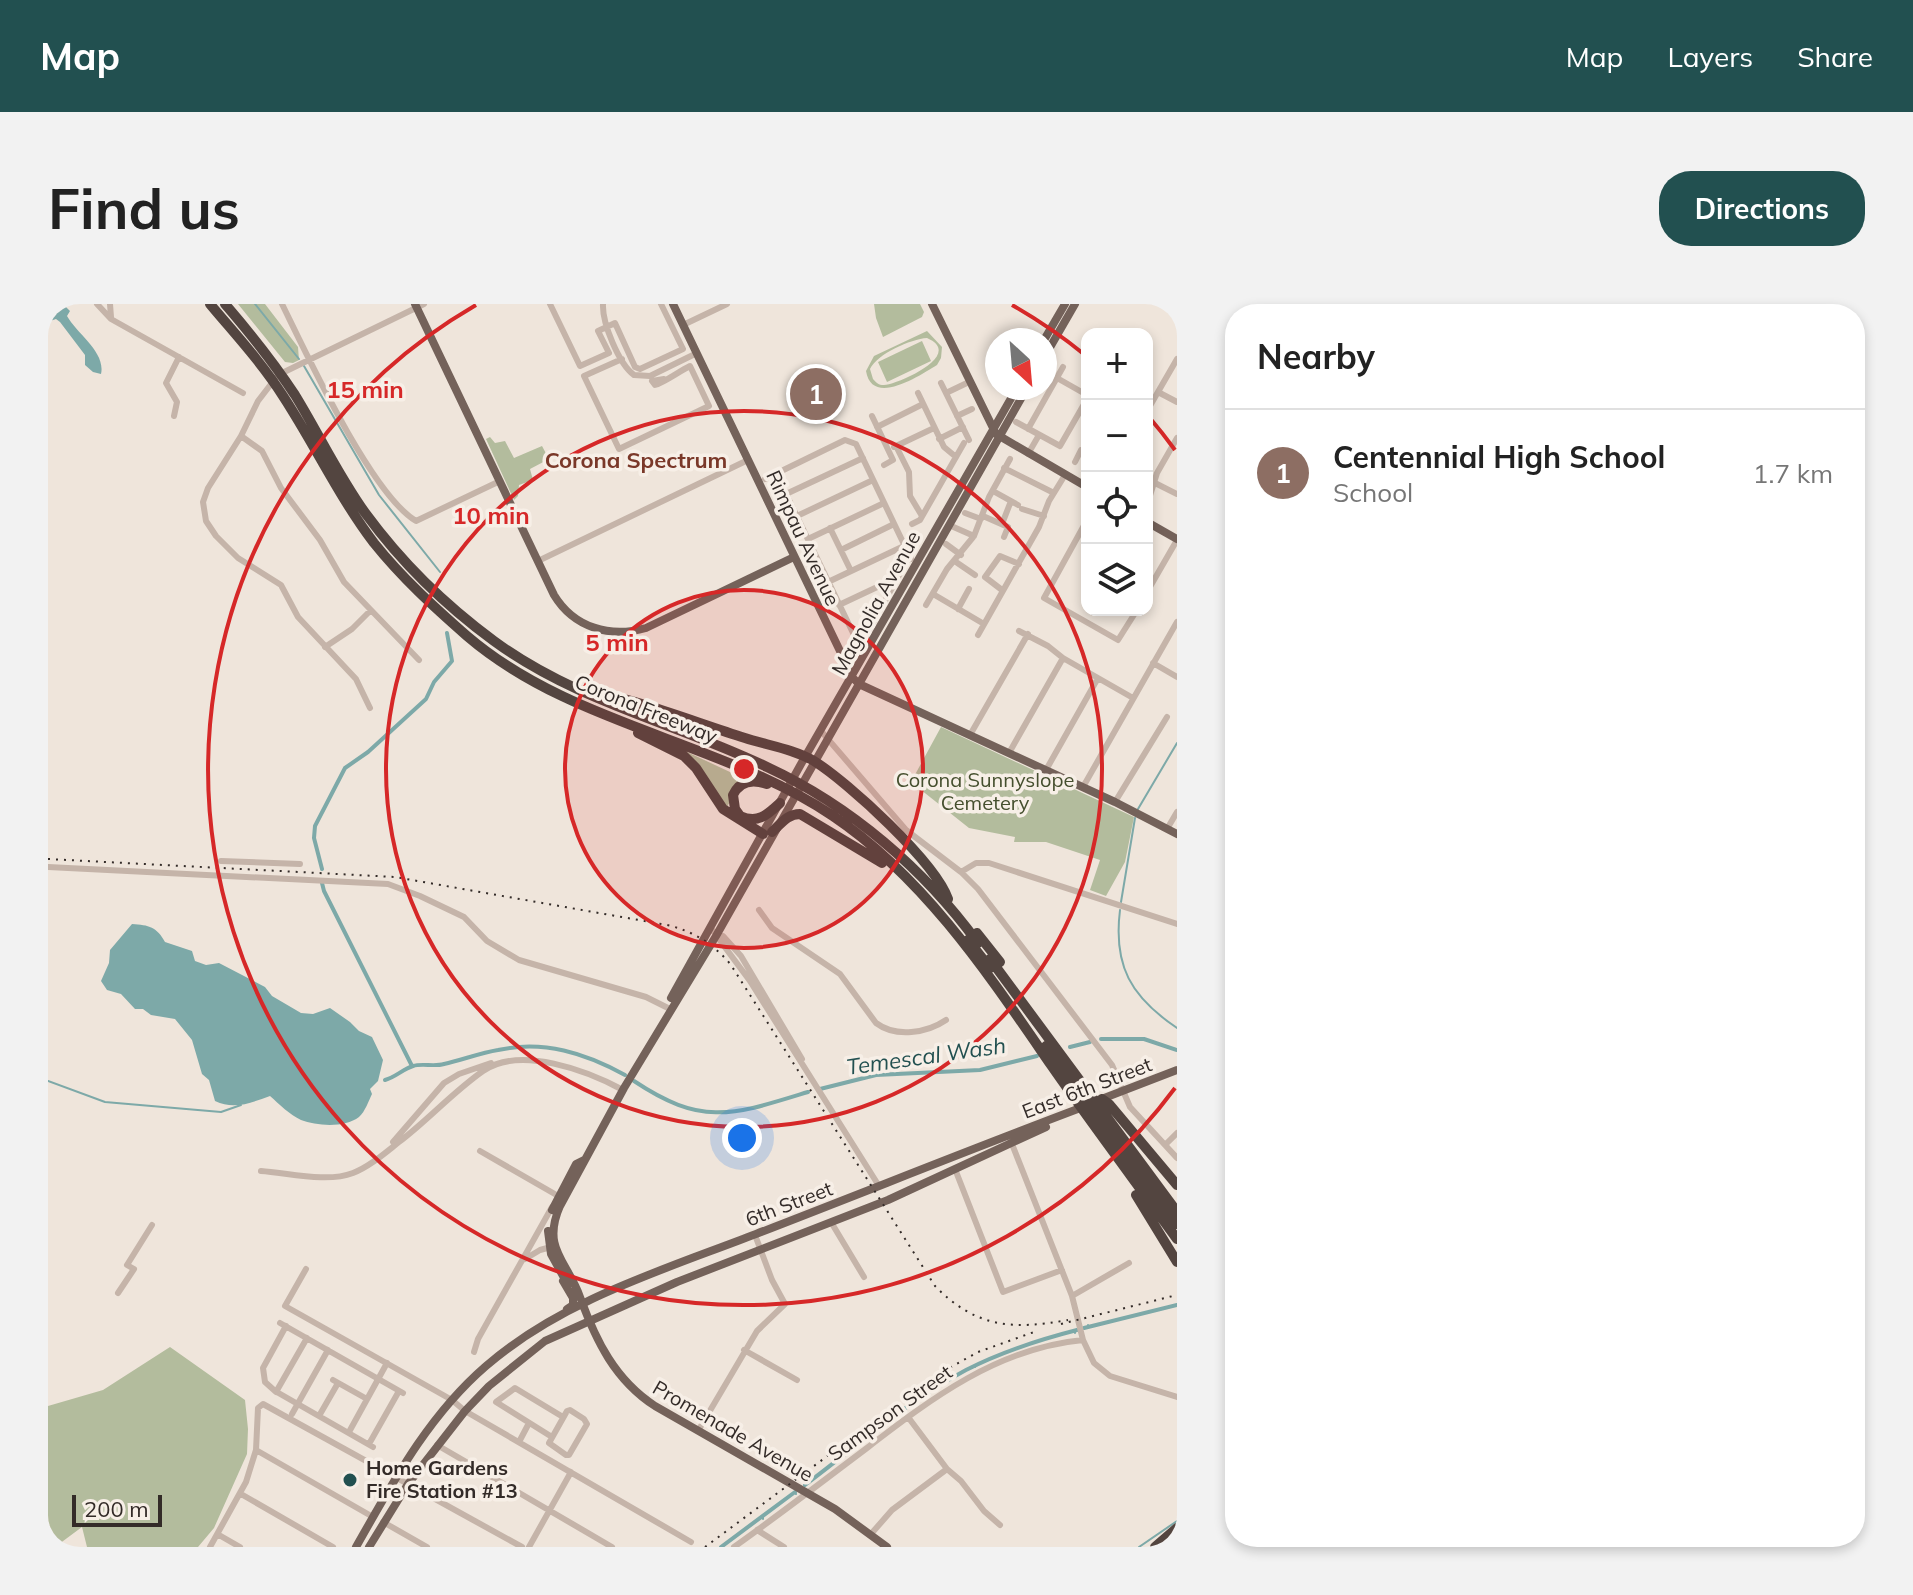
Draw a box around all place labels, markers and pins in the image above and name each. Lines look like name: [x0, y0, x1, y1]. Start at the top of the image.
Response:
pin: 1: [790, 364, 842, 424]
centre of rings: [730, 755, 758, 783]
place label: Home Gardens Fire Station #13: [366, 1455, 518, 1503]
marker: Home Gardens Fire Station #13: [341, 1471, 359, 1489]

